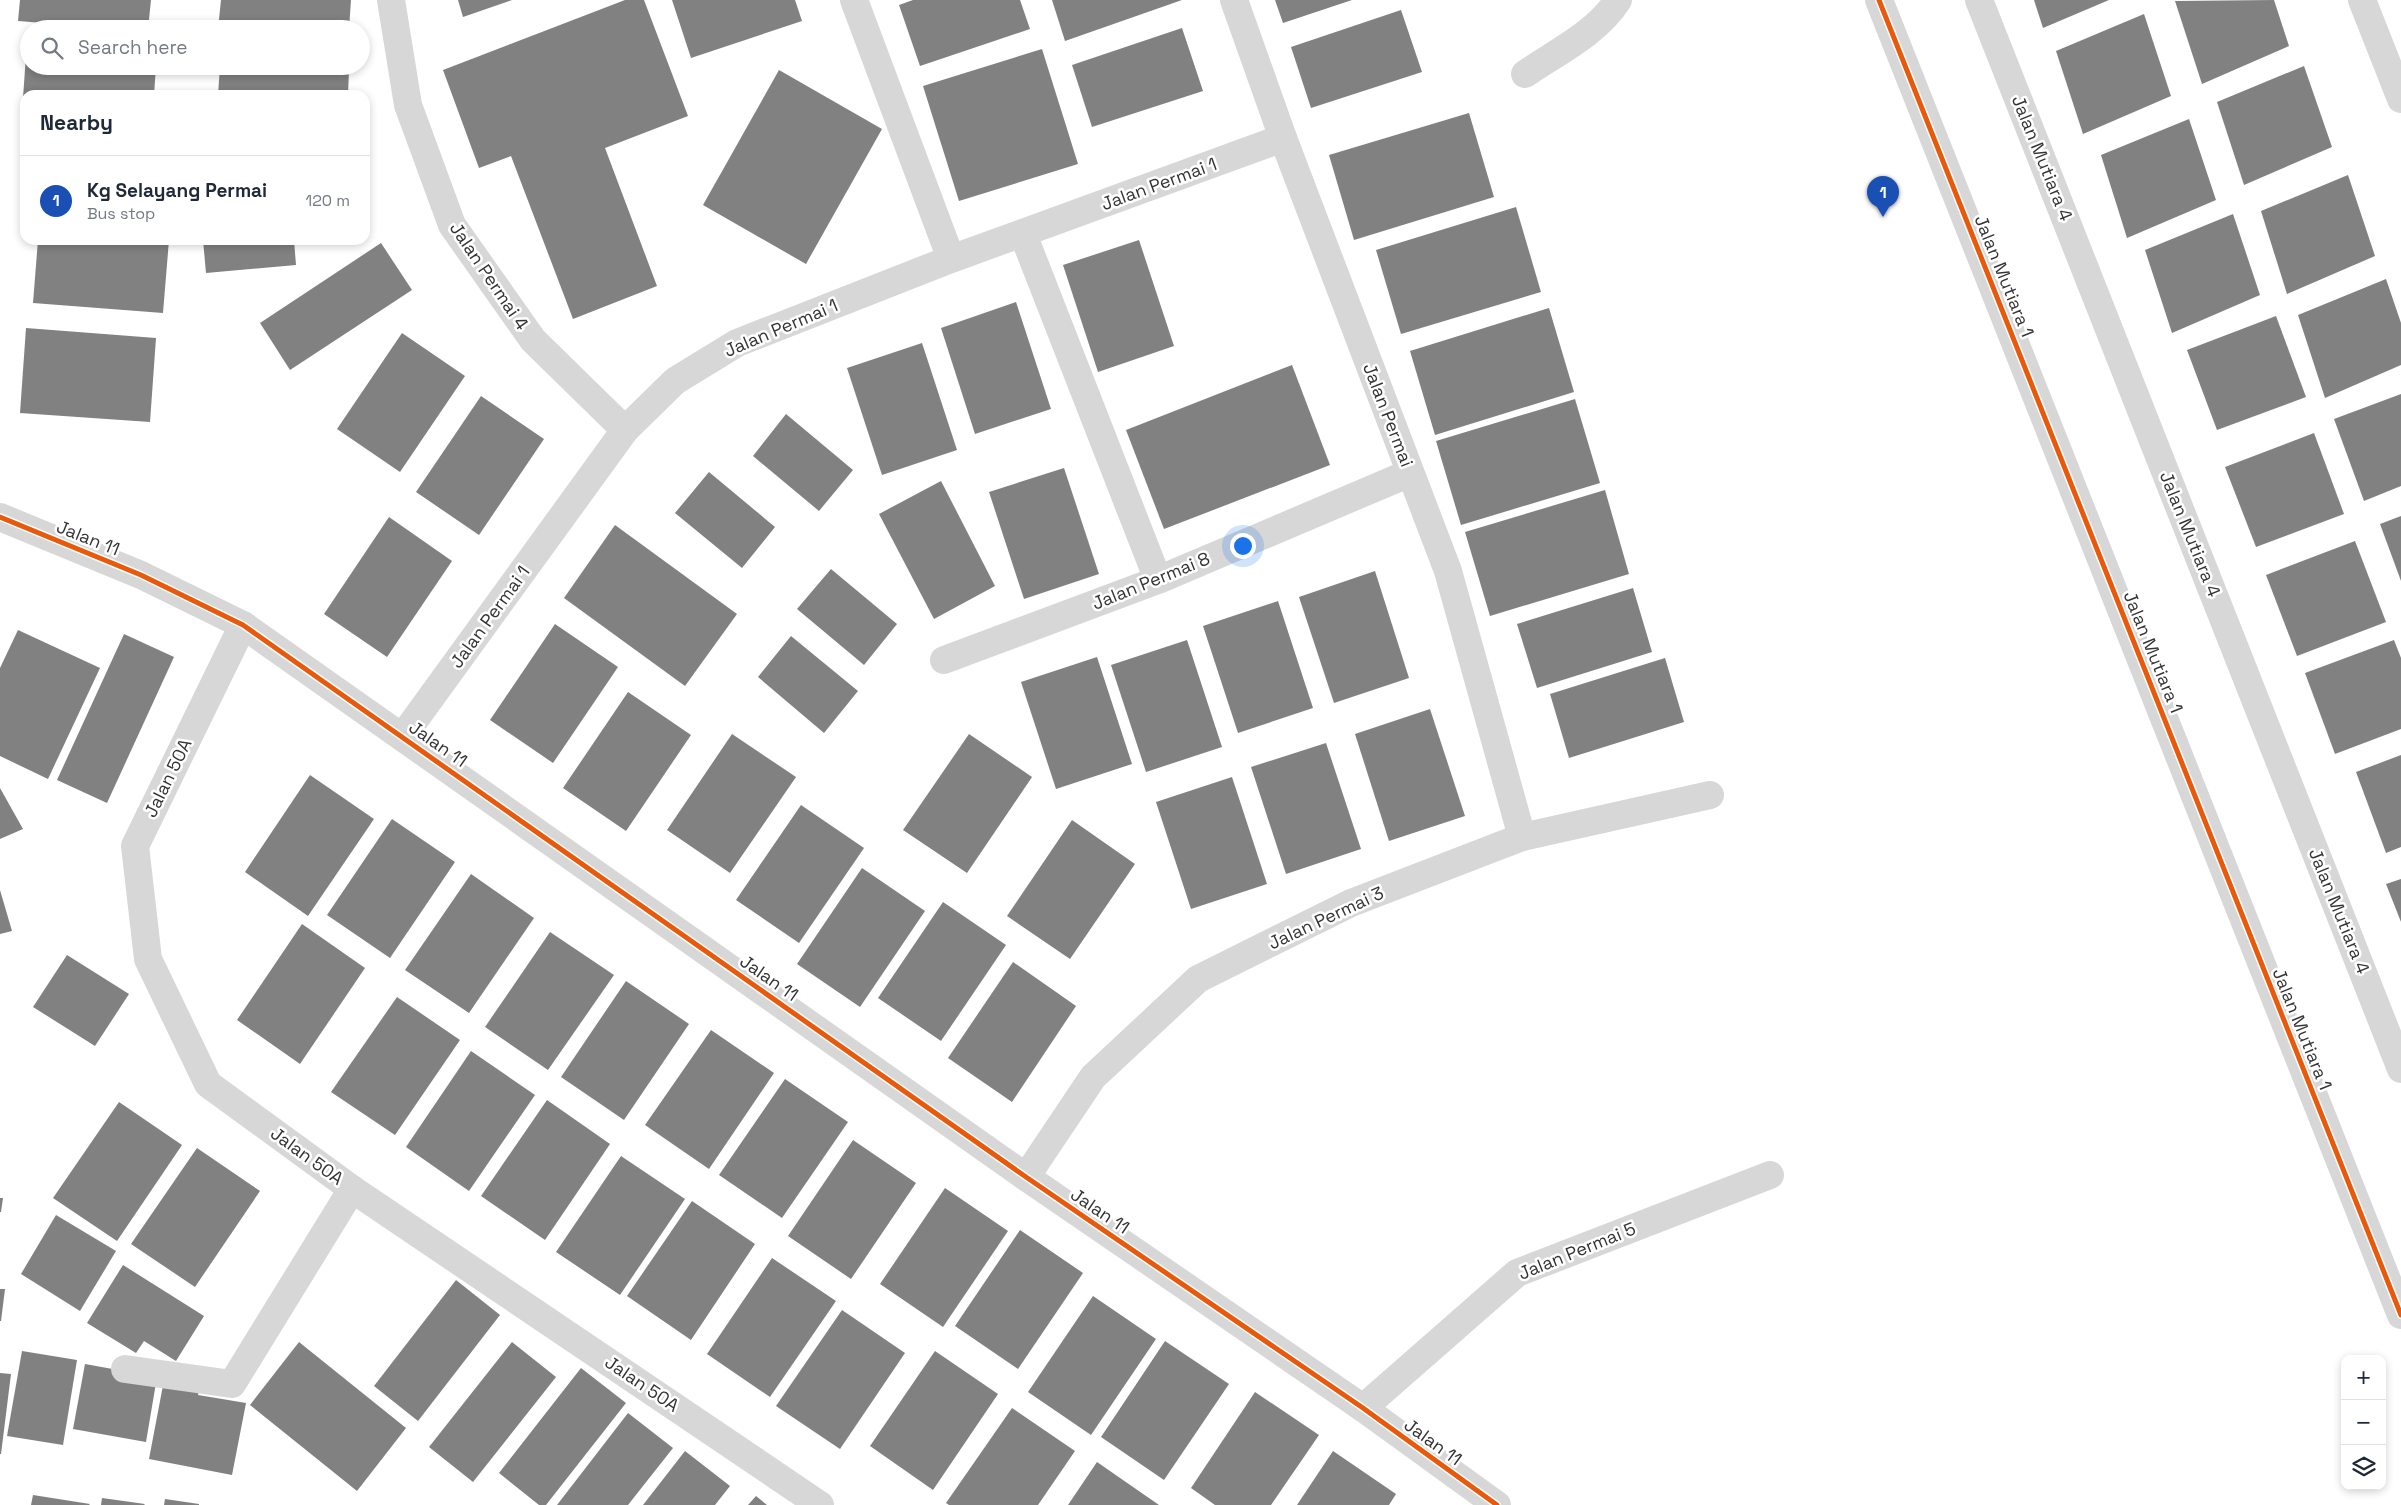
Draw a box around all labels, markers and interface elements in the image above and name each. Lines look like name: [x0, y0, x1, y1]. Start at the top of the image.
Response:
search box: [20, 20, 370, 75]
icon: search: [38, 34, 66, 62]
text: Search here: [78, 35, 188, 60]
street label: Jalan Mutiara 4: [2007, 92, 2078, 224]
text: Nearby: [40, 109, 113, 136]
street label: Jalan Permai 1: [1098, 152, 1220, 215]
pin: 1: [1867, 176, 1899, 217]
text: Kg Selayang Permai: [87, 178, 267, 203]
text: 1: [52, 190, 60, 211]
text: 120 m: [306, 190, 350, 211]
text: Bus stop: [87, 203, 155, 224]
street label: Jalan Mutiara 1: [1970, 211, 2039, 340]
street label: Jalan Permai 4: [445, 217, 534, 334]
street label: Jalan Permai 1: [720, 293, 841, 362]
street label: Jalan Permai: [1358, 360, 1419, 470]
street label: Jalan Mutiara 4: [2155, 468, 2226, 600]
street label: Jalan 11: [53, 515, 123, 561]
your location: [1230, 533, 1256, 559]
street label: Jalan Permai 8: [1089, 546, 1213, 615]
street label: Jalan Permai 1: [445, 561, 535, 673]
street label: Jalan Mutiara 1: [2119, 587, 2188, 716]
street label: Jalan 11: [405, 715, 472, 772]
street label: Jalan 50A: [139, 735, 196, 821]
street label: Jalan Mutiara 4: [2304, 845, 2375, 977]
street label: Jalan Permai 3: [1264, 881, 1387, 954]
street label: Jalan 11: [736, 949, 803, 1006]
street label: Jalan Mutiara 1: [2268, 964, 2337, 1093]
street label: Jalan 50A: [266, 1121, 348, 1190]
street label: Jalan 11: [1066, 1183, 1134, 1239]
street label: Jalan Permai 5: [1515, 1217, 1639, 1285]
street label: Jalan 50A: [601, 1350, 684, 1417]
map controls: [2341, 1355, 2386, 1490]
button: +: [2341, 1355, 2386, 1400]
button: −: [2341, 1400, 2386, 1445]
street label: Jalan 11: [1400, 1413, 1467, 1470]
button: layers: [2341, 1445, 2386, 1490]

